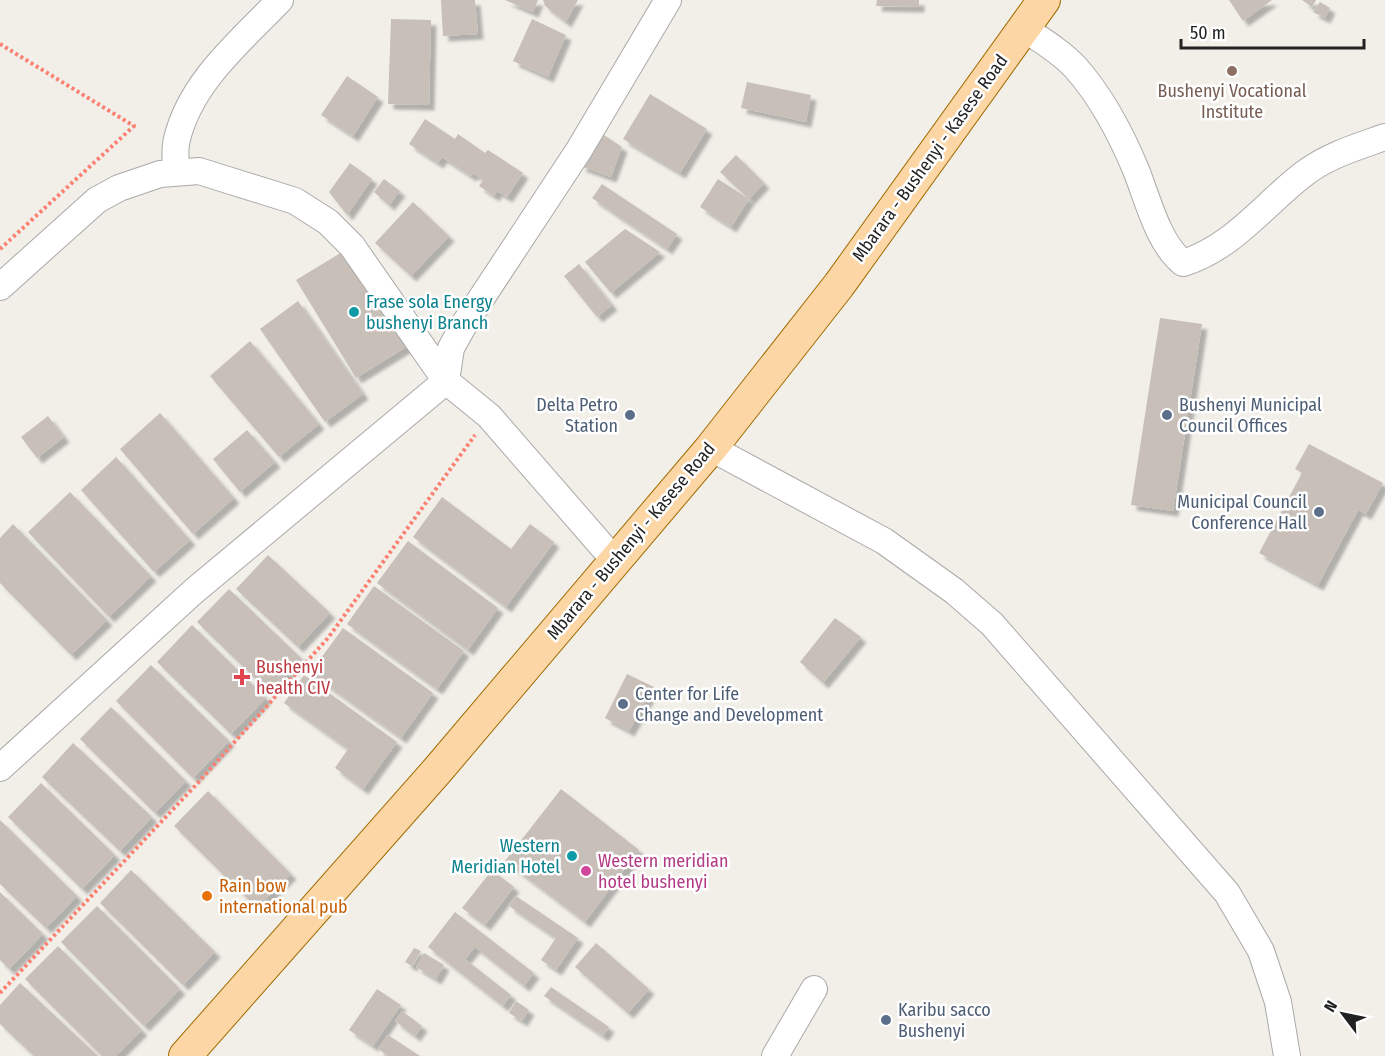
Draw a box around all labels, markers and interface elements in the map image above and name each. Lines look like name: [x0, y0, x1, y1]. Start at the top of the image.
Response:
scale bar: [1181, 12, 1364, 50]
text: 50 m: [1190, 22, 1226, 44]
street label: Mbarara - Bushenyi - Kasese Road: [848, 50, 1012, 266]
marker: Bushenyi Vocational Institute: [1225, 64, 1239, 78]
place label: Bushenyi Vocational Institute: [1158, 80, 1307, 123]
place label: Frase sola Energy bushenyi Branch: [366, 291, 493, 334]
marker: Frase sola Energy bushenyi Branch: [347, 305, 361, 319]
place label: Delta Petro Station: [536, 394, 618, 437]
place label: Bushenyi Municipal Council Offices: [1179, 394, 1322, 437]
marker: Delta Petro Station: [623, 408, 637, 422]
marker: Bushenyi Municipal Council Offices: [1160, 408, 1174, 422]
street label: Mbarara - Bushenyi - Kasese Road: [542, 438, 720, 644]
place label: Municipal Council Conference Hall: [1177, 491, 1307, 534]
marker: Municipal Council Conference Hall: [1312, 505, 1326, 519]
place label: Bushenyi health CIV: [256, 656, 331, 699]
marker: Bushenyi health CIV: [233, 668, 251, 686]
place label: Center for Life Change and Development: [635, 683, 823, 726]
marker: Center for Life Change and Development: [616, 697, 630, 711]
place label: Western Meridian Hotel: [451, 835, 560, 878]
marker: Western Meridian Hotel: [565, 849, 579, 863]
place label: Western meridian hotel bushenyi: [598, 850, 728, 893]
marker: Western meridian hotel bushenyi: [579, 864, 593, 878]
place label: Rain bow international pub: [219, 875, 348, 918]
marker: Rain bow international pub: [200, 889, 214, 903]
north arrow: [1313, 984, 1373, 1044]
text: N: [1320, 997, 1341, 1015]
place label: Karibu sacco Bushenyi: [898, 999, 991, 1042]
marker: Karibu sacco Bushenyi: [879, 1013, 893, 1027]

